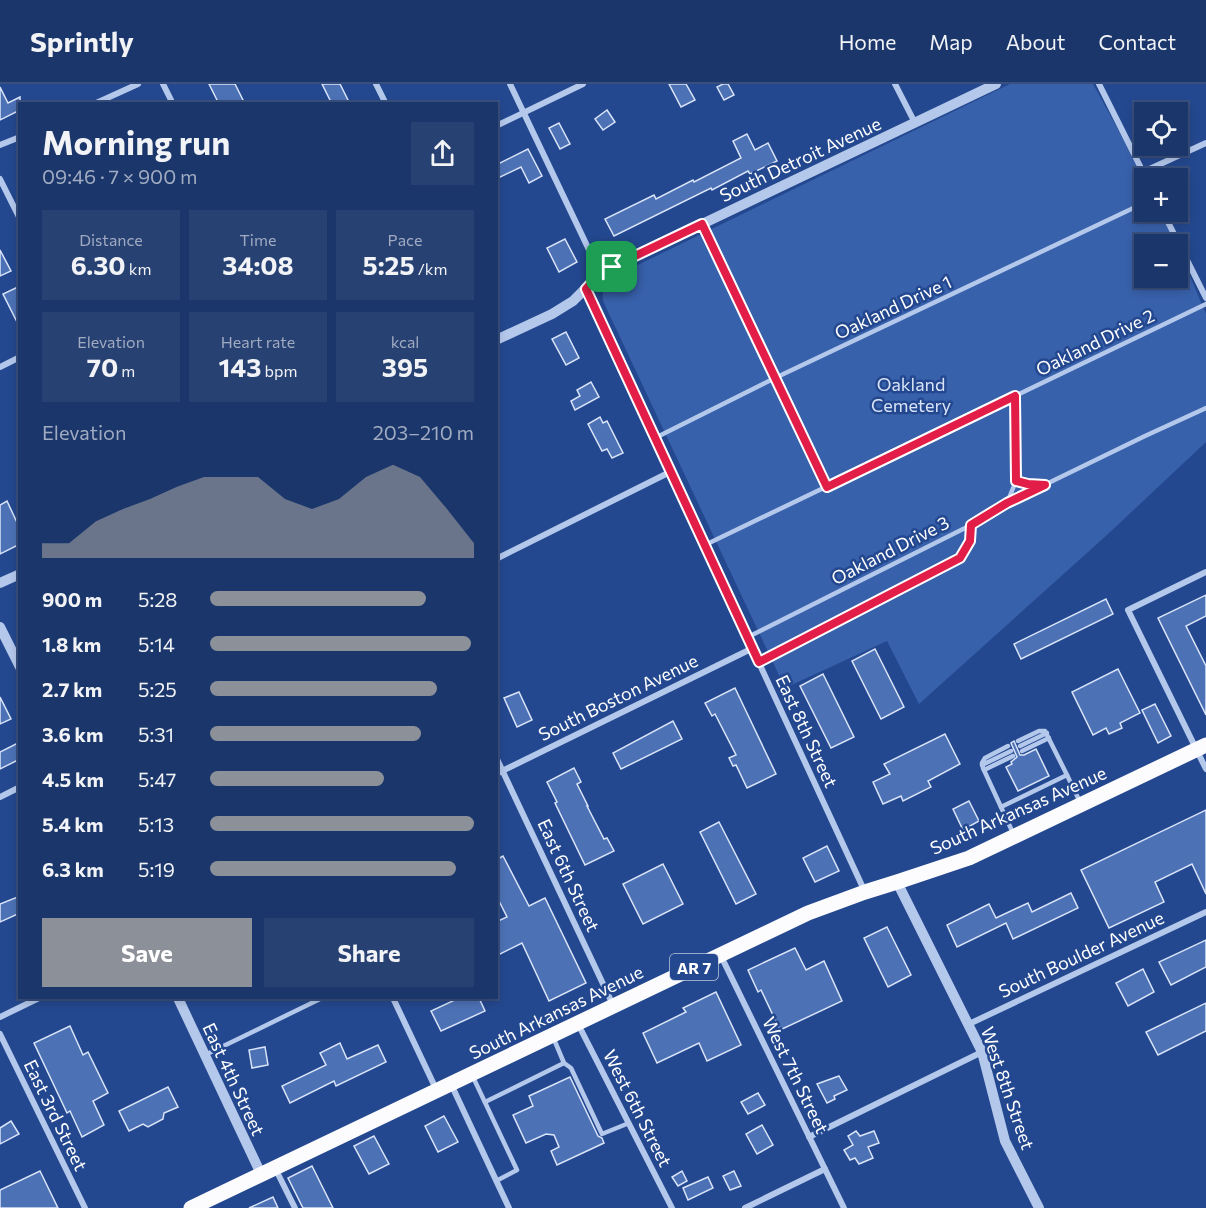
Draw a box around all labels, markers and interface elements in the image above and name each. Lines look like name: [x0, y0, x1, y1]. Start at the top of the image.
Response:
text: Sprintly: [30, 24, 134, 58]
text: Home: [839, 29, 896, 54]
text: Map: [929, 29, 973, 54]
text: About: [1006, 29, 1065, 54]
text: Contact: [1098, 29, 1176, 54]
map controls: [1134, 102, 1188, 288]
button: locate: [1134, 102, 1188, 156]
street label: South Detroit Avenue: [716, 112, 884, 206]
text: Morning run: [42, 121, 230, 162]
button: share: [411, 122, 474, 185]
text: 09:46 · 7 × 900 m: [42, 164, 198, 188]
button: +: [1134, 168, 1188, 222]
text: Distance: [79, 230, 143, 249]
text: Time: [240, 230, 276, 249]
text: Pace: [388, 230, 422, 249]
button: −: [1134, 234, 1188, 288]
pin: [586, 241, 637, 292]
text: 6.30: [71, 249, 126, 280]
text: 34:08: [222, 249, 294, 280]
text: 5:25: [363, 249, 415, 280]
icon: arrive: [595, 250, 628, 283]
text: km: [126, 259, 151, 278]
text: /km: [415, 259, 447, 278]
street label: Oakland Drive 1: [831, 270, 955, 344]
street label: Oakland Drive 2: [1032, 304, 1158, 380]
text: Elevation: [77, 332, 145, 351]
text: Heart rate: [221, 332, 295, 351]
text: kcal: [391, 332, 419, 351]
text: 70: [87, 351, 118, 382]
text: 143: [219, 351, 261, 382]
text: 395: [382, 351, 428, 382]
text: m: [118, 361, 135, 380]
text: bpm: [261, 361, 297, 380]
park label: Oakland Cemetery: [871, 373, 951, 416]
text: Elevation: [42, 420, 127, 444]
text: 203–210 m: [373, 420, 474, 444]
street label: Oakland Drive 3: [827, 511, 953, 589]
text: 900 m: [42, 587, 102, 611]
text: 5:28: [138, 587, 177, 611]
text: 1.8 km: [42, 632, 101, 656]
text: 5:14: [138, 632, 175, 656]
street label: South Boston Avenue: [535, 649, 701, 745]
street label: East 8th Street: [771, 671, 843, 791]
text: 2.7 km: [42, 677, 102, 701]
text: 5:25: [138, 677, 177, 701]
text: 3.6 km: [42, 722, 103, 746]
text: 5:31: [138, 722, 174, 746]
street label: South Arkansas Avenue: [926, 761, 1110, 859]
text: 4.5 km: [42, 767, 104, 791]
text: 5:47: [138, 767, 176, 791]
text: 5.4 km: [42, 812, 104, 836]
text: 5:13: [138, 812, 174, 836]
street label: East 6th Street: [533, 815, 605, 935]
text: 6.3 km: [42, 857, 104, 881]
text: 5:19: [138, 857, 175, 881]
street label: South Boulder Avenue: [995, 906, 1167, 1002]
button: Save: [42, 918, 252, 987]
button: Share: [264, 918, 474, 987]
road number: AR 7: [670, 954, 718, 980]
street label: South Arkansas Avenue: [465, 960, 647, 1064]
street label: West 7th Street: [758, 1013, 834, 1137]
street label: East 4th Street: [198, 1019, 270, 1139]
street label: West 8th Street: [977, 1024, 1039, 1152]
street label: West 6th Street: [599, 1046, 677, 1170]
street label: East 3rd Street: [20, 1056, 92, 1174]

